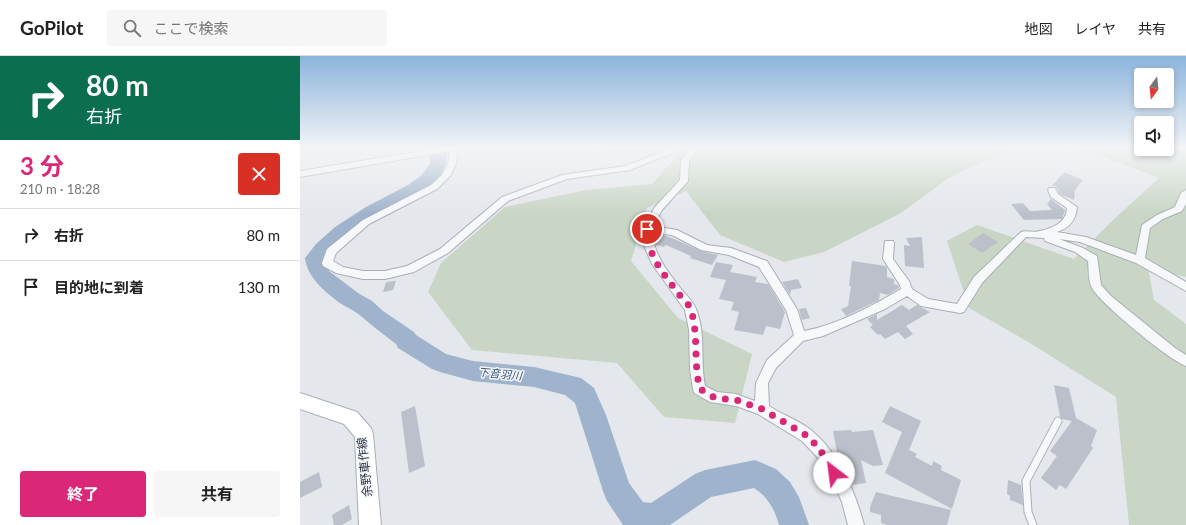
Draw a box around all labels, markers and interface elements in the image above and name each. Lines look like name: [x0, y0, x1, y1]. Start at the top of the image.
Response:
search box: [107, 10, 387, 46]
text: GoPilot: [20, 16, 83, 39]
icon: search: [121, 17, 143, 39]
text: ここで検索: [153, 19, 228, 37]
text: 地図: [1024, 20, 1052, 37]
text: レイヤ: [1074, 20, 1116, 37]
text: 共有: [1138, 20, 1166, 37]
text: 80 m: [86, 68, 149, 102]
north arrow: [1134, 68, 1174, 108]
map controls: [1134, 68, 1174, 156]
icon: right: [20, 72, 72, 124]
text: 右折: [86, 105, 122, 127]
button: sound: [1134, 116, 1174, 156]
text: 3 分: [20, 151, 64, 180]
button: close: [238, 153, 280, 195]
text: 210 m · 18:28: [20, 181, 100, 197]
pin: [630, 212, 664, 246]
icon: arrive: [636, 218, 658, 240]
icon: right: [20, 224, 42, 246]
text: 右折: [54, 226, 84, 244]
text: 80 m: [246, 226, 280, 244]
icon: arrive: [20, 276, 42, 298]
text: 目的地に到着: [54, 278, 144, 296]
text: 130 m: [238, 278, 280, 296]
water label: 下音羽川: [478, 365, 524, 382]
street label: 余野車作線: [354, 436, 375, 498]
position arrow: [813, 452, 855, 494]
button: 終了: [20, 471, 146, 517]
button: 共有: [154, 471, 280, 517]

